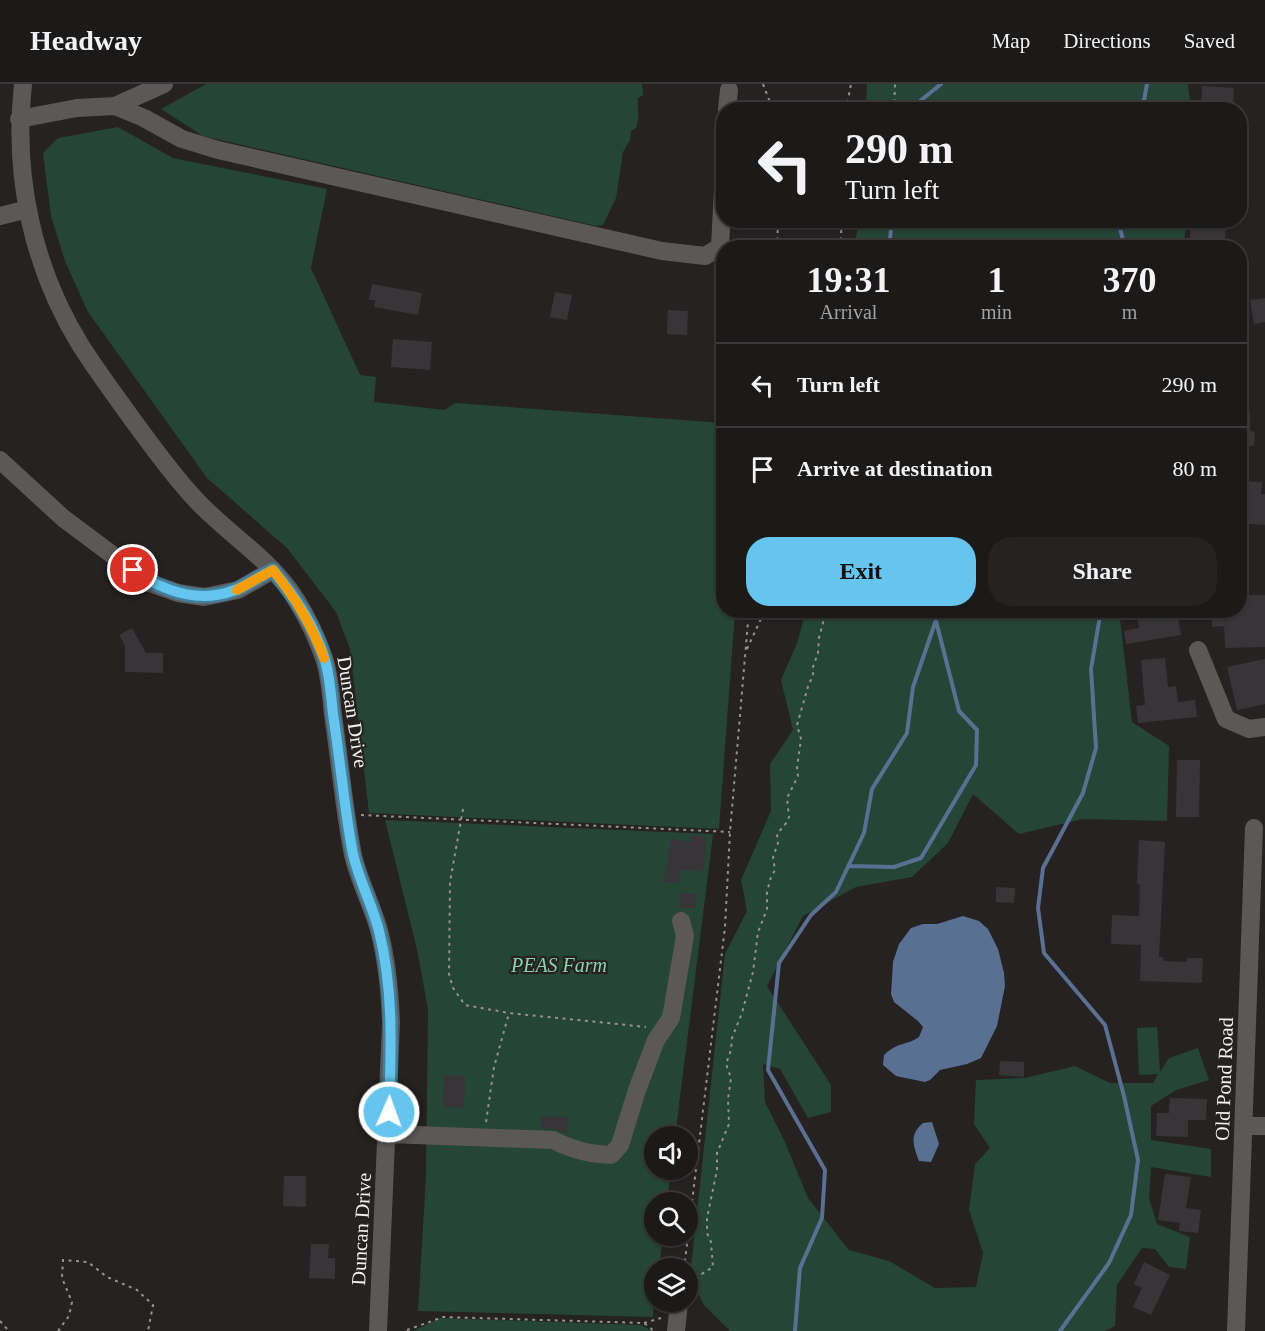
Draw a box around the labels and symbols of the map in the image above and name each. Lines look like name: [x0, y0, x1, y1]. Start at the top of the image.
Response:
pin: [107, 544, 158, 595]
street label: Duncan Drive: [333, 655, 373, 770]
park label: PEAS Farm: [510, 954, 607, 976]
street label: Old Pond Road: [1211, 1017, 1237, 1141]
position arrow: [357, 1080, 421, 1144]
street label: Duncan Drive: [347, 1172, 375, 1286]

